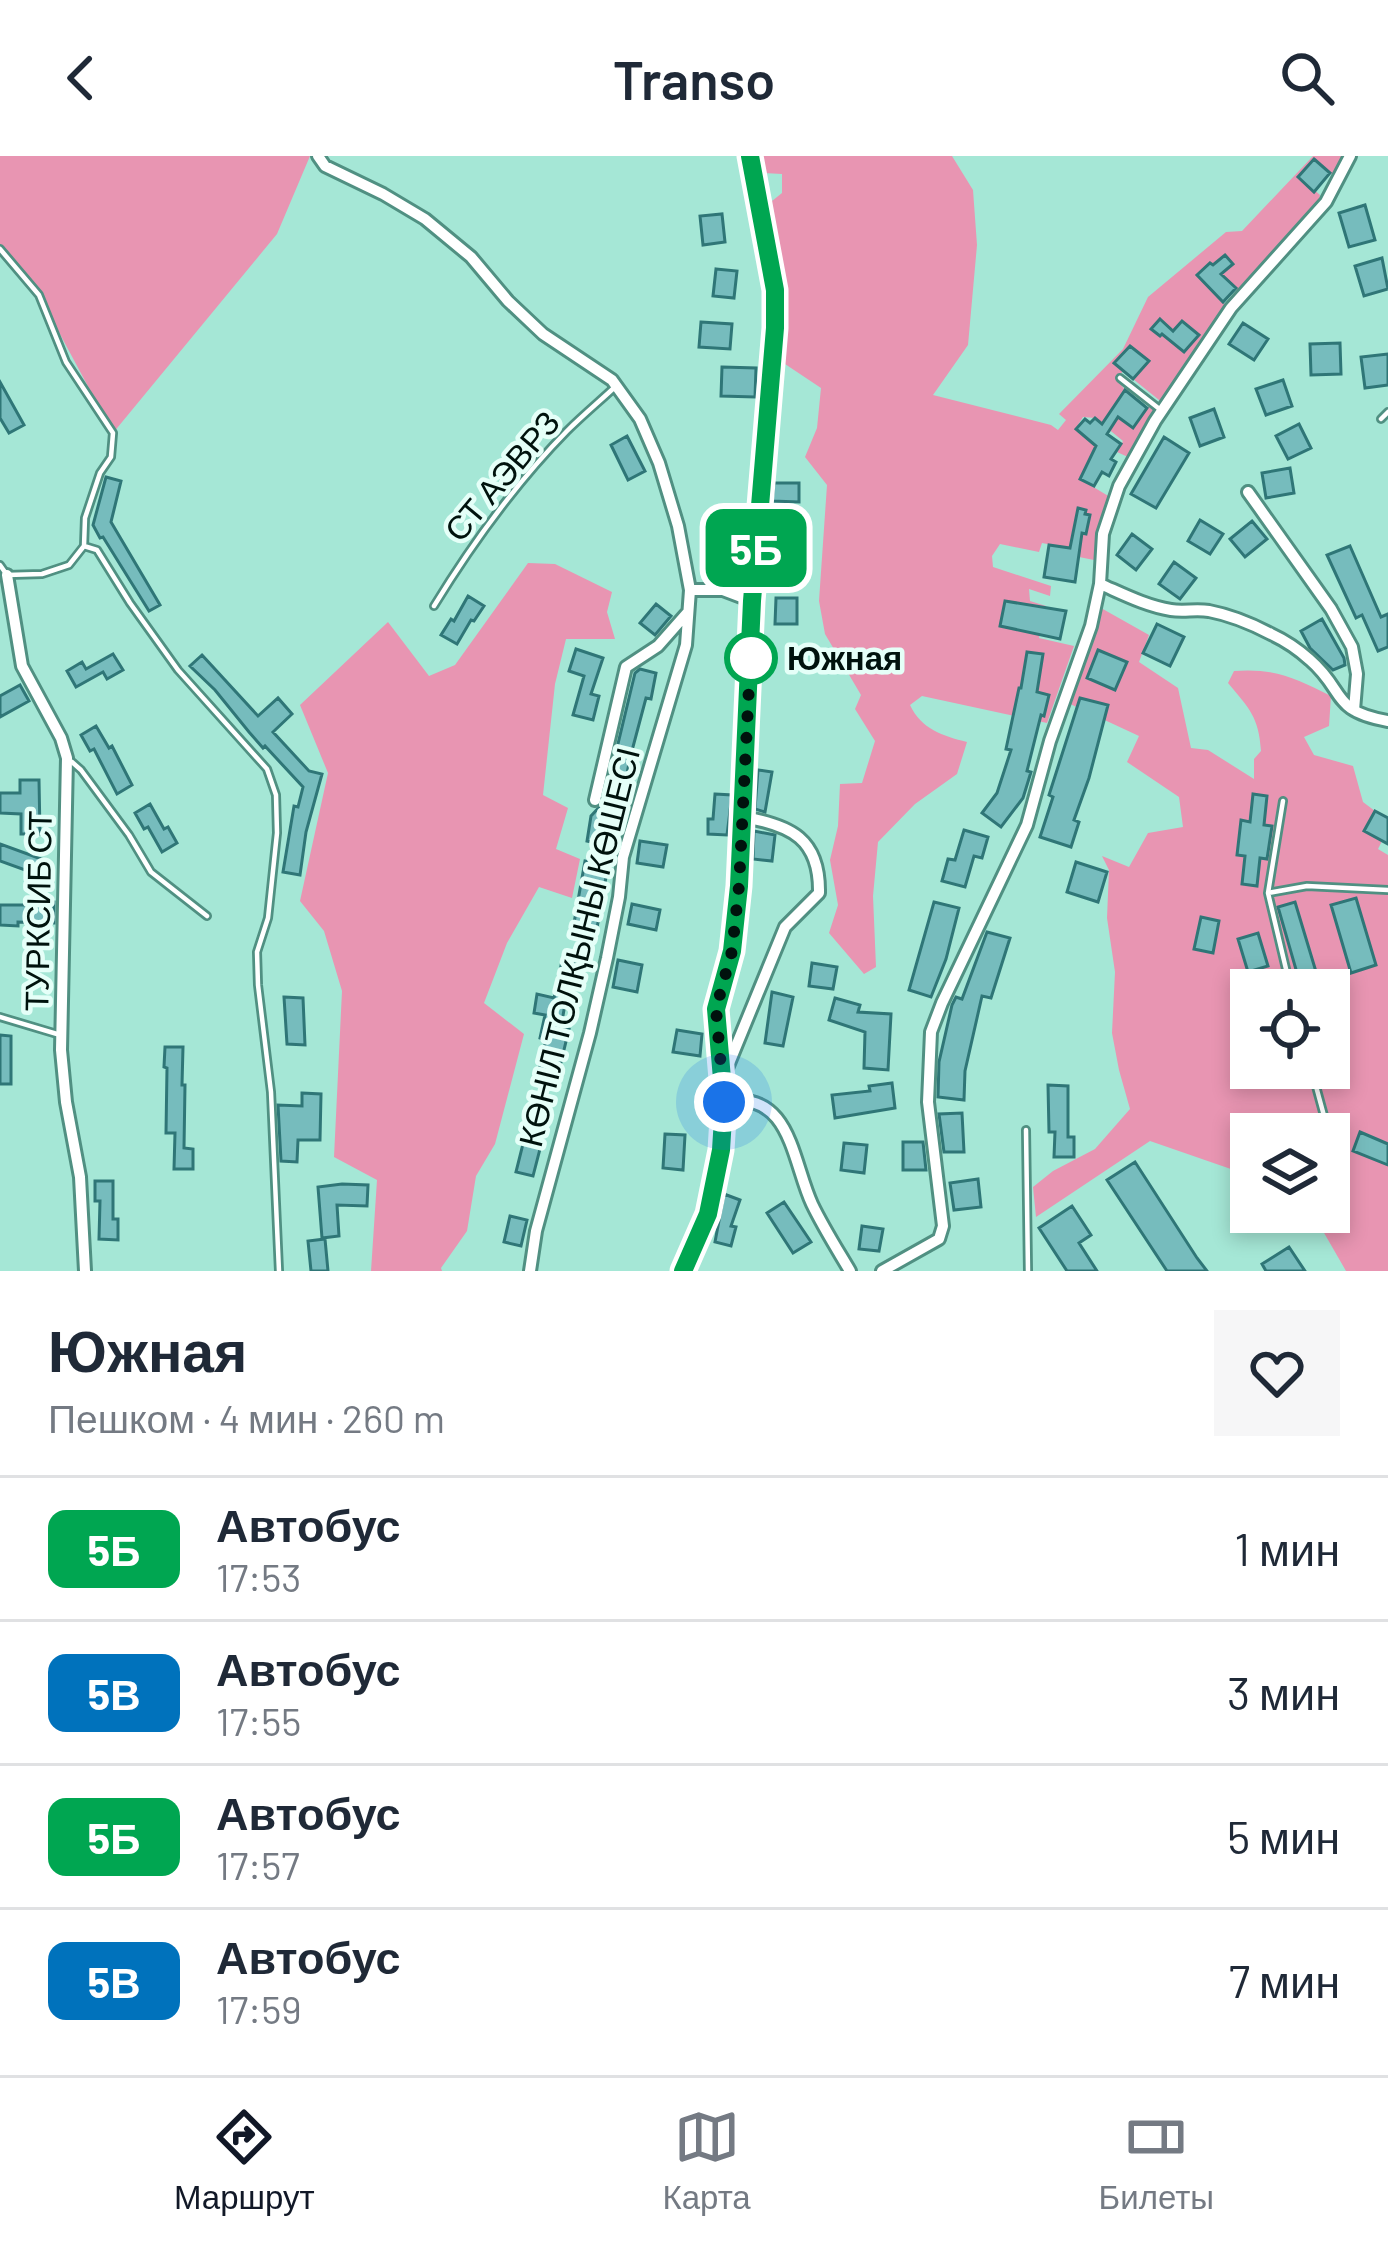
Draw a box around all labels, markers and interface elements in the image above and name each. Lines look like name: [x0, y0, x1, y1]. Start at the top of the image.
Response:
icon: back: [48, 45, 114, 111]
icon: search: [1274, 45, 1340, 111]
text: Transo: [613, 46, 775, 111]
street label: СТ АЭВРЗ: [435, 402, 567, 549]
line badge: 5Б: [702, 509, 810, 587]
text: 5Б: [730, 523, 782, 573]
marker: Южная: [726, 633, 776, 683]
place label: Южная: [787, 637, 902, 677]
street label: КӨНІЛ ТОЛҚЫНЫ КӨШЕСІ: [509, 743, 647, 1151]
street label: ТУРКСИБ СТ: [15, 810, 59, 1012]
map controls: [1230, 969, 1350, 1233]
button: locate: [1230, 969, 1350, 1089]
your location: [694, 1072, 754, 1132]
button: layers: [1230, 1113, 1350, 1233]
button: heart: [1214, 1310, 1340, 1436]
text: Южная: [48, 1315, 247, 1383]
text: Пешком · 4 мин · 260 m: [48, 1394, 445, 1441]
text: Автобус: [216, 1497, 401, 1551]
text: 1 мин: [1234, 1521, 1340, 1575]
text: 5Б: [88, 1524, 140, 1574]
text: 17:53: [216, 1553, 301, 1600]
text: Автобус: [216, 1641, 401, 1695]
text: 3 мин: [1227, 1665, 1340, 1719]
text: 5В: [88, 1668, 140, 1718]
text: 17:55: [216, 1697, 301, 1744]
text: Автобус: [216, 1785, 401, 1839]
text: 5 мин: [1227, 1809, 1340, 1863]
text: 5Б: [88, 1812, 140, 1862]
text: 17:57: [216, 1841, 300, 1888]
text: Автобус: [216, 1929, 401, 1983]
text: 7 мин: [1229, 1953, 1340, 2007]
text: 5В: [88, 1956, 140, 2006]
text: 17:59: [216, 1985, 302, 2032]
tab: Маршрут: [174, 2104, 315, 2217]
tab: Карта: [662, 2104, 751, 2217]
tab: Билеты: [1099, 2104, 1214, 2217]

